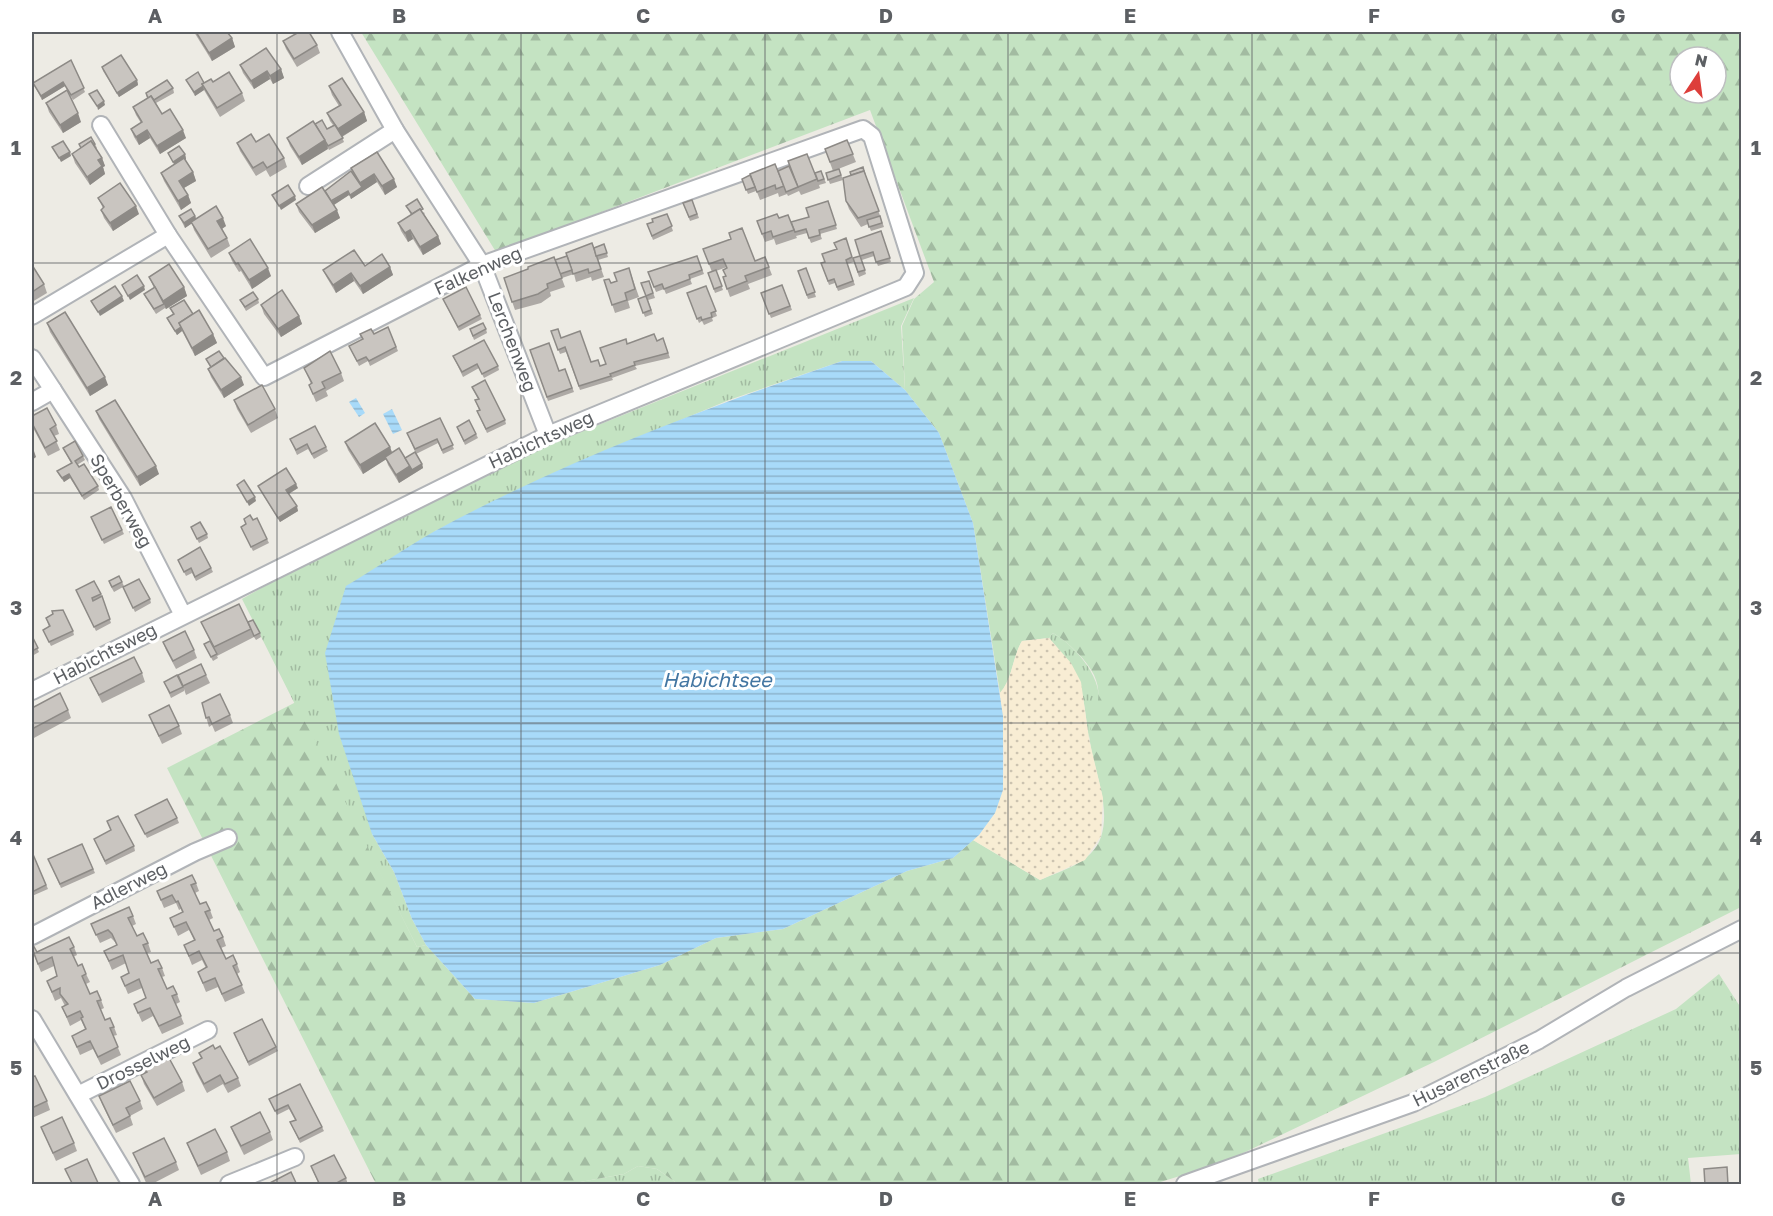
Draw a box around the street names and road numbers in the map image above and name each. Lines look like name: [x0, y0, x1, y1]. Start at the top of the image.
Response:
street label: Falkenweg: [430, 241, 525, 299]
street label: Lerchenweg: [484, 288, 542, 395]
street label: Habichtsweg: [485, 405, 596, 473]
street label: Sperberweg: [86, 450, 158, 551]
street label: Habichtsweg: [49, 618, 160, 689]
street label: Adlerweg: [87, 857, 170, 914]
street label: Drosselweg: [92, 1030, 193, 1094]
street label: Husarenstraße: [1409, 1035, 1533, 1111]

